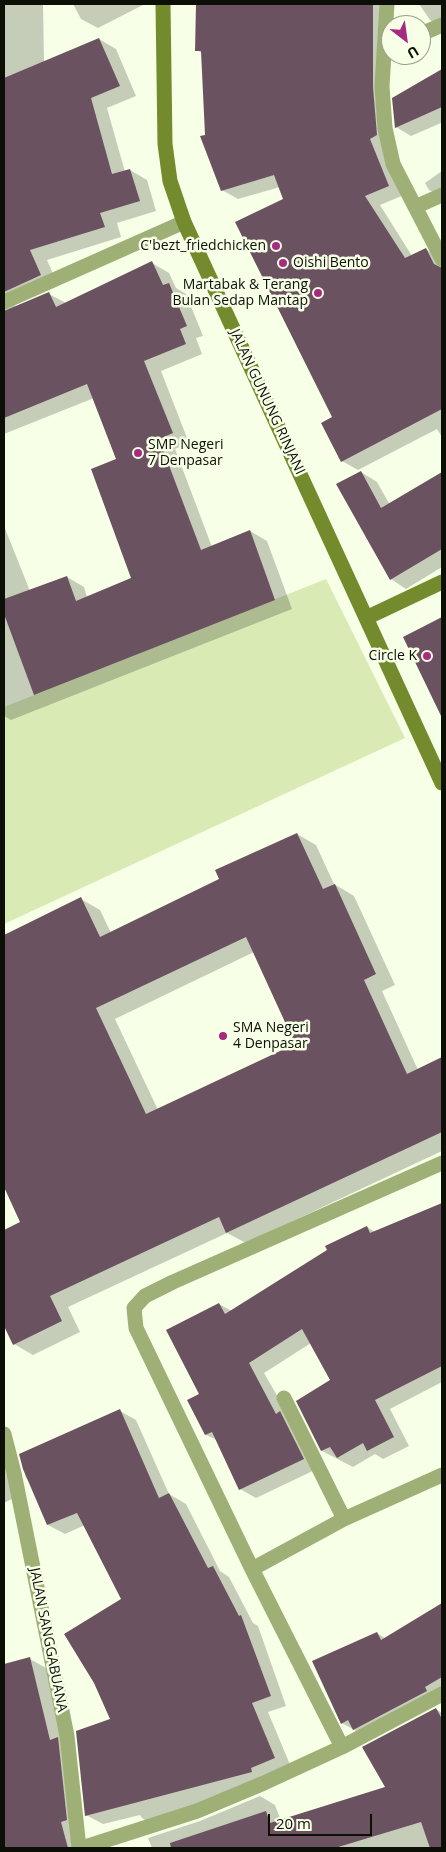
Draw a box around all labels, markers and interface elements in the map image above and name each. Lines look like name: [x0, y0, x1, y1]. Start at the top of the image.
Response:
north arrow: [381, 15, 431, 65]
text: U: [404, 42, 423, 63]
place label: C'bezt_friedchicken: [140, 238, 266, 254]
marker: C'bezt_friedchicken: [270, 240, 282, 252]
place label: Oishi Bento: [293, 255, 369, 271]
marker: Oishi Bento: [277, 257, 289, 269]
place label: Martabak & Terang Bulan Sedap Mantap: [172, 277, 308, 310]
marker: Martabak & Terang Bulan Sedap Mantap: [312, 287, 324, 299]
street label: JALAN GUNUNG RINJANI: [226, 327, 308, 477]
place label: SMP Negeri 7 Denpasar: [148, 437, 223, 470]
marker: SMP Negeri 7 Denpasar: [132, 447, 144, 459]
place label: Circle K: [369, 648, 417, 664]
marker: Circle K: [421, 650, 433, 662]
place label: SMA Negeri 4 Denpasar: [233, 1020, 309, 1052]
marker: SMA Negeri 4 Denpasar: [217, 1030, 229, 1042]
street label: JALAN SANGGABUANA: [26, 1566, 70, 1714]
scale bar: [271, 1804, 375, 1836]
text: 20 m: [276, 1813, 311, 1833]

